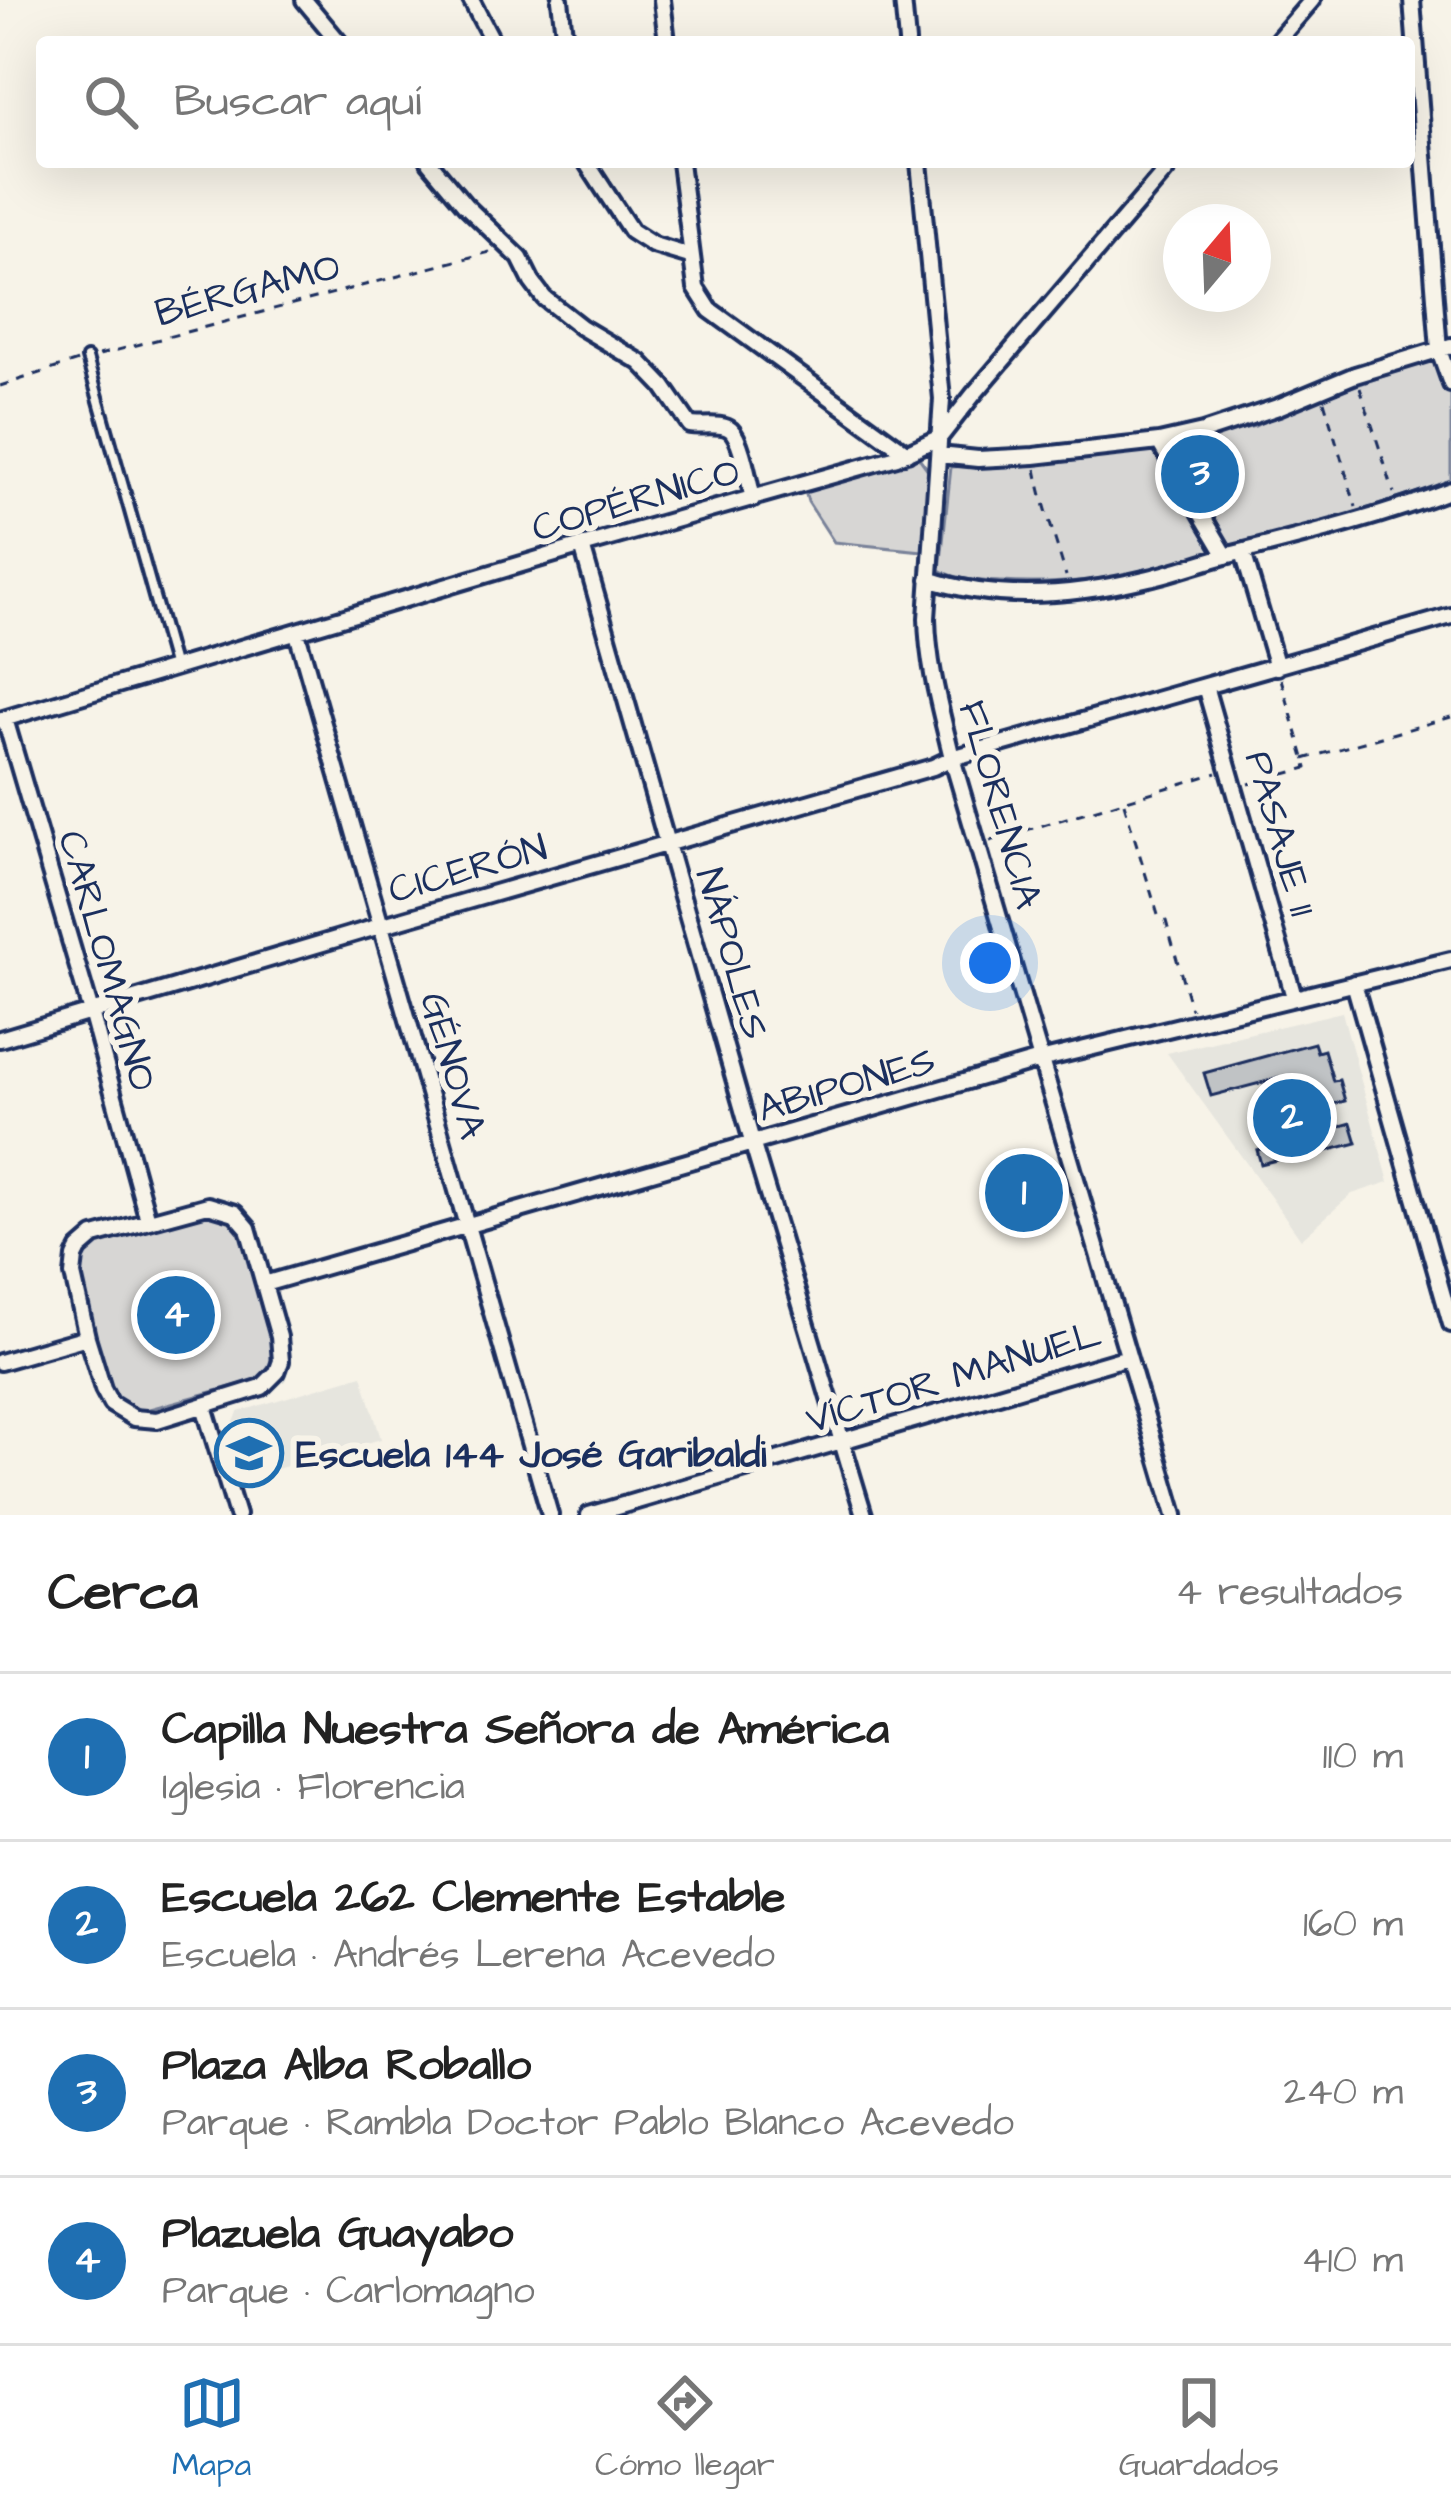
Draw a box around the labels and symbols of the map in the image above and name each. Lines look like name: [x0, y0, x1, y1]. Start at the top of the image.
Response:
north arrow: [1163, 204, 1271, 312]
street label: BÉRGAMO: [150, 240, 346, 341]
pin: 3: [1161, 429, 1239, 519]
street label: COPÉRNICO: [526, 445, 746, 556]
street label: FLORENCIA: [944, 695, 1055, 915]
street label: PASAJE 11: [1230, 745, 1328, 923]
street label: CICERÓN: [382, 822, 553, 918]
street label: CARLOMAGNO: [43, 824, 169, 1097]
street label: NÁPOLES: [681, 862, 781, 1046]
your location: [960, 933, 1020, 993]
street label: GÉNOVA: [405, 986, 499, 1145]
street label: ABIPONES: [752, 1035, 942, 1137]
pin: 2: [1253, 1073, 1331, 1163]
pin: 1: [985, 1148, 1063, 1238]
pin: 4: [137, 1270, 215, 1360]
street label: VÍCTOR MANUEL: [800, 1307, 1108, 1448]
school or university icon: Escuela 144 José Garibaldi: [214, 1418, 284, 1488]
place label: Escuela 144 José Garibaldi: [296, 1429, 767, 1483]

